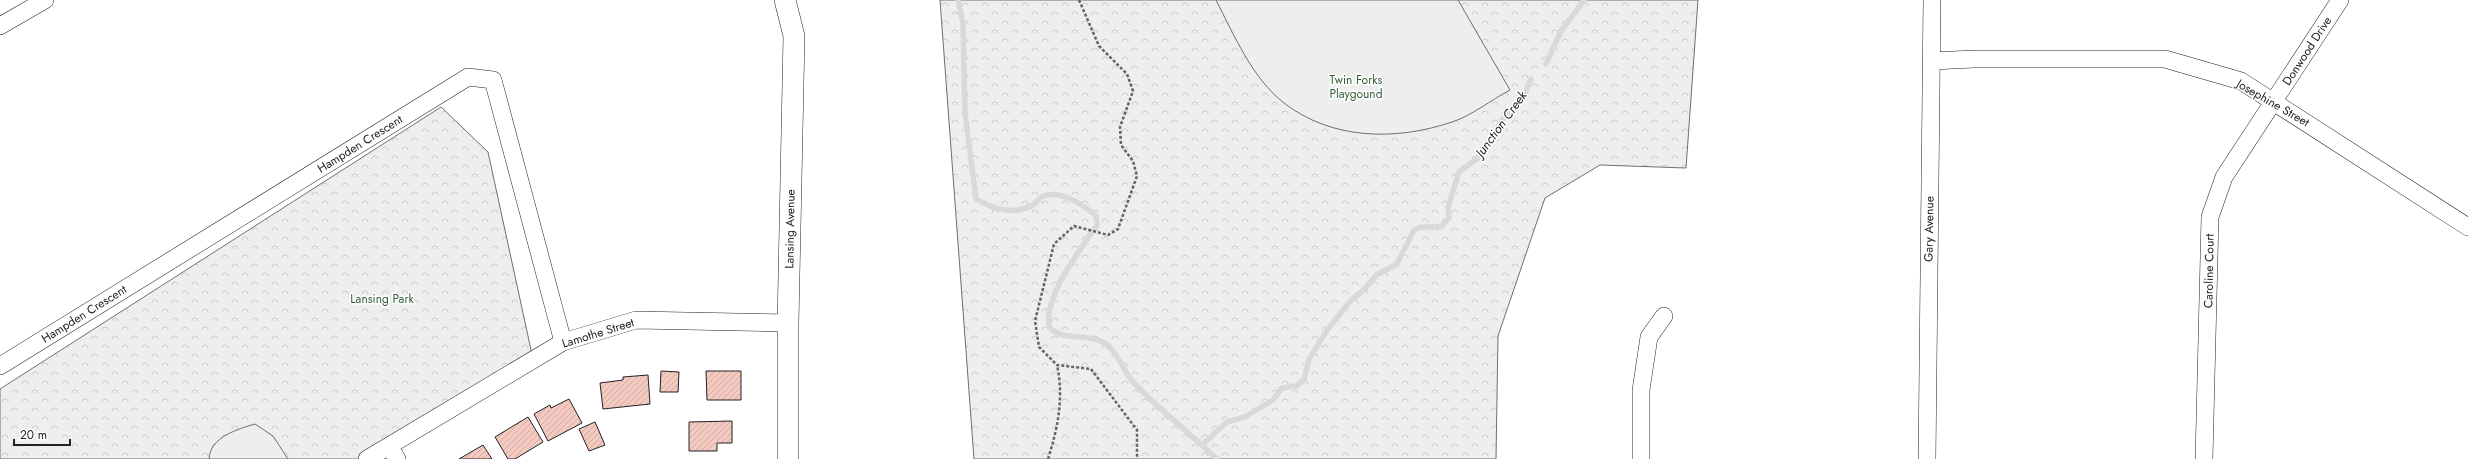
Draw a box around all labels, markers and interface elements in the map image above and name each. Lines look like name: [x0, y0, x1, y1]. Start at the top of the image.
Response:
street label: Donwood Drive: [2278, 13, 2336, 89]
park label: Twin Forks Playgound: [1330, 71, 1383, 103]
street label: Josephine Street: [2232, 74, 2313, 131]
water label: Junction Creek: [1469, 87, 1532, 163]
street label: Hampden Crescent: [314, 110, 406, 178]
street label: Lansing Avenue: [780, 189, 800, 269]
street label: Gary Avenue: [1919, 196, 1939, 262]
street label: Caroline Court: [2199, 233, 2219, 308]
street label: Hampden Crescent: [38, 280, 130, 348]
park label: Lansing Park: [350, 290, 414, 308]
street label: Lamothe Street: [560, 313, 636, 353]
scale bar: [14, 421, 70, 447]
text: 20 m: [20, 426, 47, 444]

